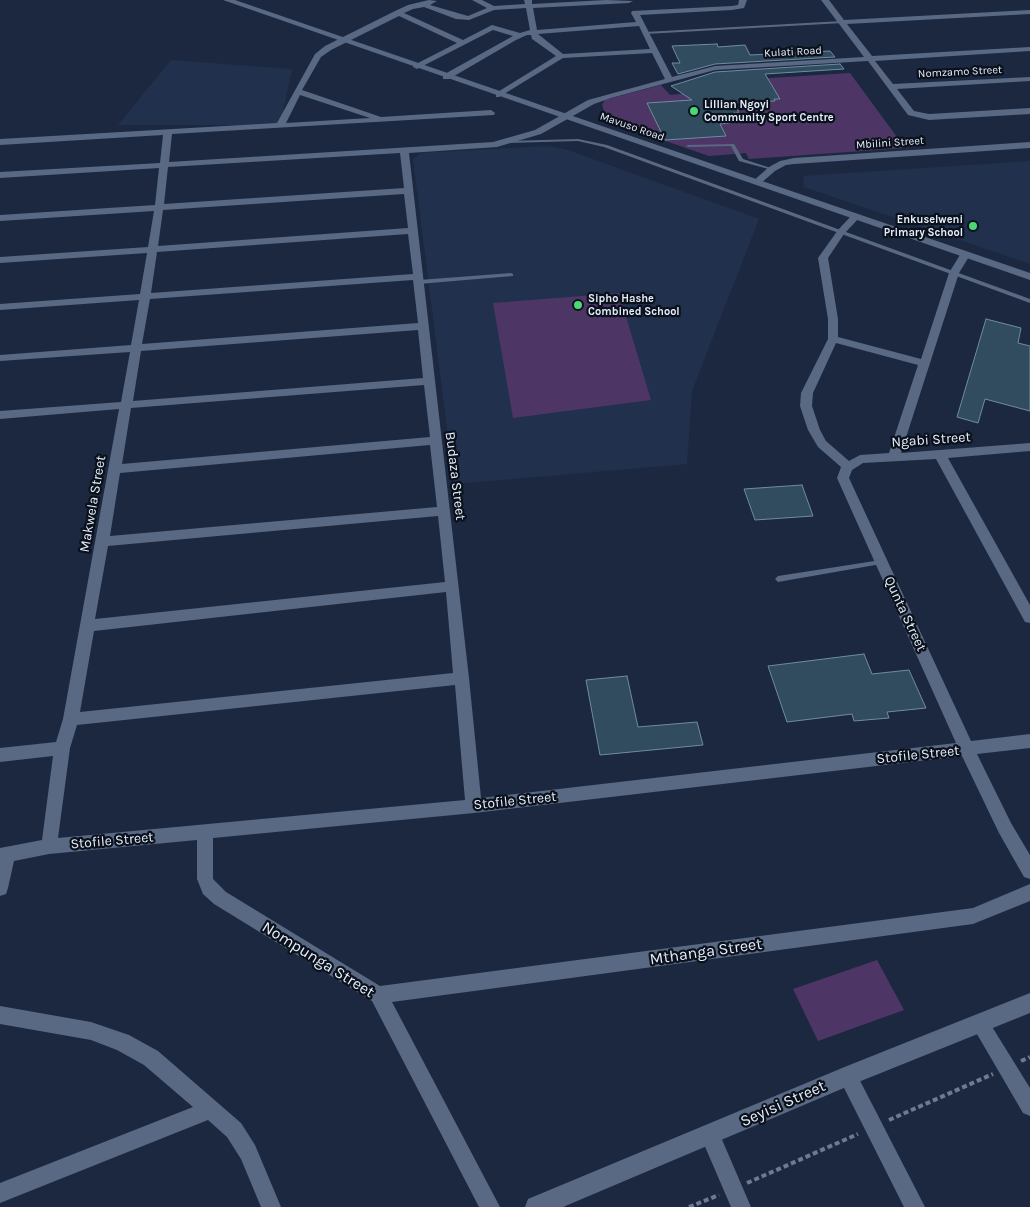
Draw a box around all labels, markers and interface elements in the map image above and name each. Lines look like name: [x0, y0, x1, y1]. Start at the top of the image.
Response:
street label: Kulati Road: [764, 44, 822, 60]
street label: Nomzamo Street: [918, 63, 1002, 81]
place label: Lillian Ngoyi Community Sport Centre: [704, 98, 834, 124]
marker: Lillian Ngoyi Community Sport Centre: [688, 105, 700, 117]
street label: Mavuso Road: [598, 110, 666, 144]
street label: Mbilini Street: [856, 134, 924, 152]
place label: Enkuselweni Primary School: [884, 213, 963, 239]
marker: Enkuselweni Primary School: [967, 220, 979, 232]
place label: Sipho Hashe Combined School: [588, 292, 680, 318]
marker: Sipho Hashe Combined School: [572, 299, 584, 311]
street label: Ngabi Street: [891, 429, 971, 451]
street label: Budaza Street: [441, 431, 469, 521]
street label: Makwela Street: [76, 454, 110, 554]
street label: Qunta Street: [880, 574, 930, 654]
street label: Stofile Street: [876, 742, 960, 768]
street label: Stofile Street: [473, 788, 557, 814]
street label: Stofile Street: [70, 829, 154, 853]
street label: Nompunga Street: [258, 918, 378, 1002]
street label: Mthanga Street: [649, 935, 763, 969]
street label: Seyisi Street: [738, 1077, 828, 1131]

